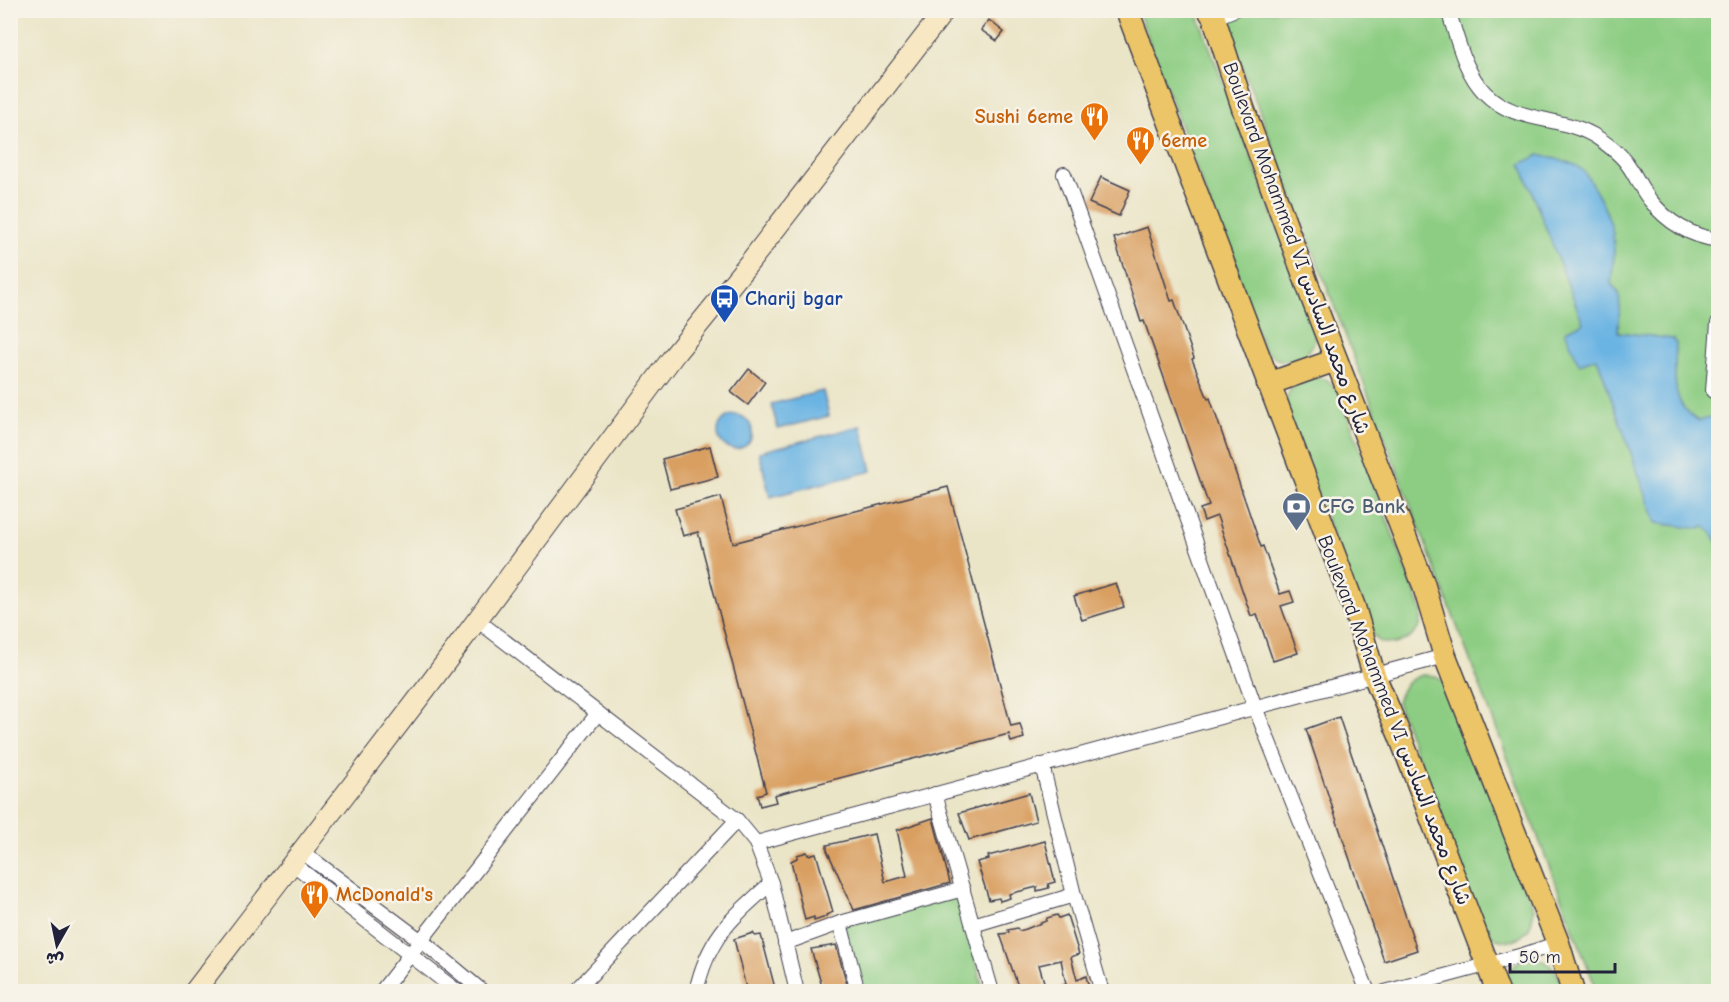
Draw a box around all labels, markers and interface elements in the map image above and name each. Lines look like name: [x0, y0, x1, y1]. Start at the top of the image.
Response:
street label: Boulevard Mohammed VI شارع محمد السادس: [1216, 59, 1375, 438]
restaurant icon: Sushi 6eme: [1078, 100, 1110, 142]
place label: Sushi 6eme: [975, 105, 1073, 128]
restaurant icon: 6eme: [1124, 124, 1156, 166]
place label: 6eme: [1161, 129, 1207, 152]
bus stop icon: Charij bgar: [708, 282, 740, 324]
place label: Charij bgar: [745, 287, 843, 310]
bank icon: CFG Bank: [1281, 490, 1313, 532]
place label: CFG Bank: [1318, 495, 1405, 518]
street label: Boulevard Mohammed VI شارع محمد السادس: [1311, 532, 1476, 909]
restaurant icon: McDonald's: [299, 878, 331, 920]
place label: McDonald's: [336, 883, 433, 906]
north arrow: [27, 915, 87, 975]
scale bar: [1510, 936, 1615, 974]
text: 50 m: [1519, 947, 1561, 968]
text: ش: [45, 949, 65, 969]

